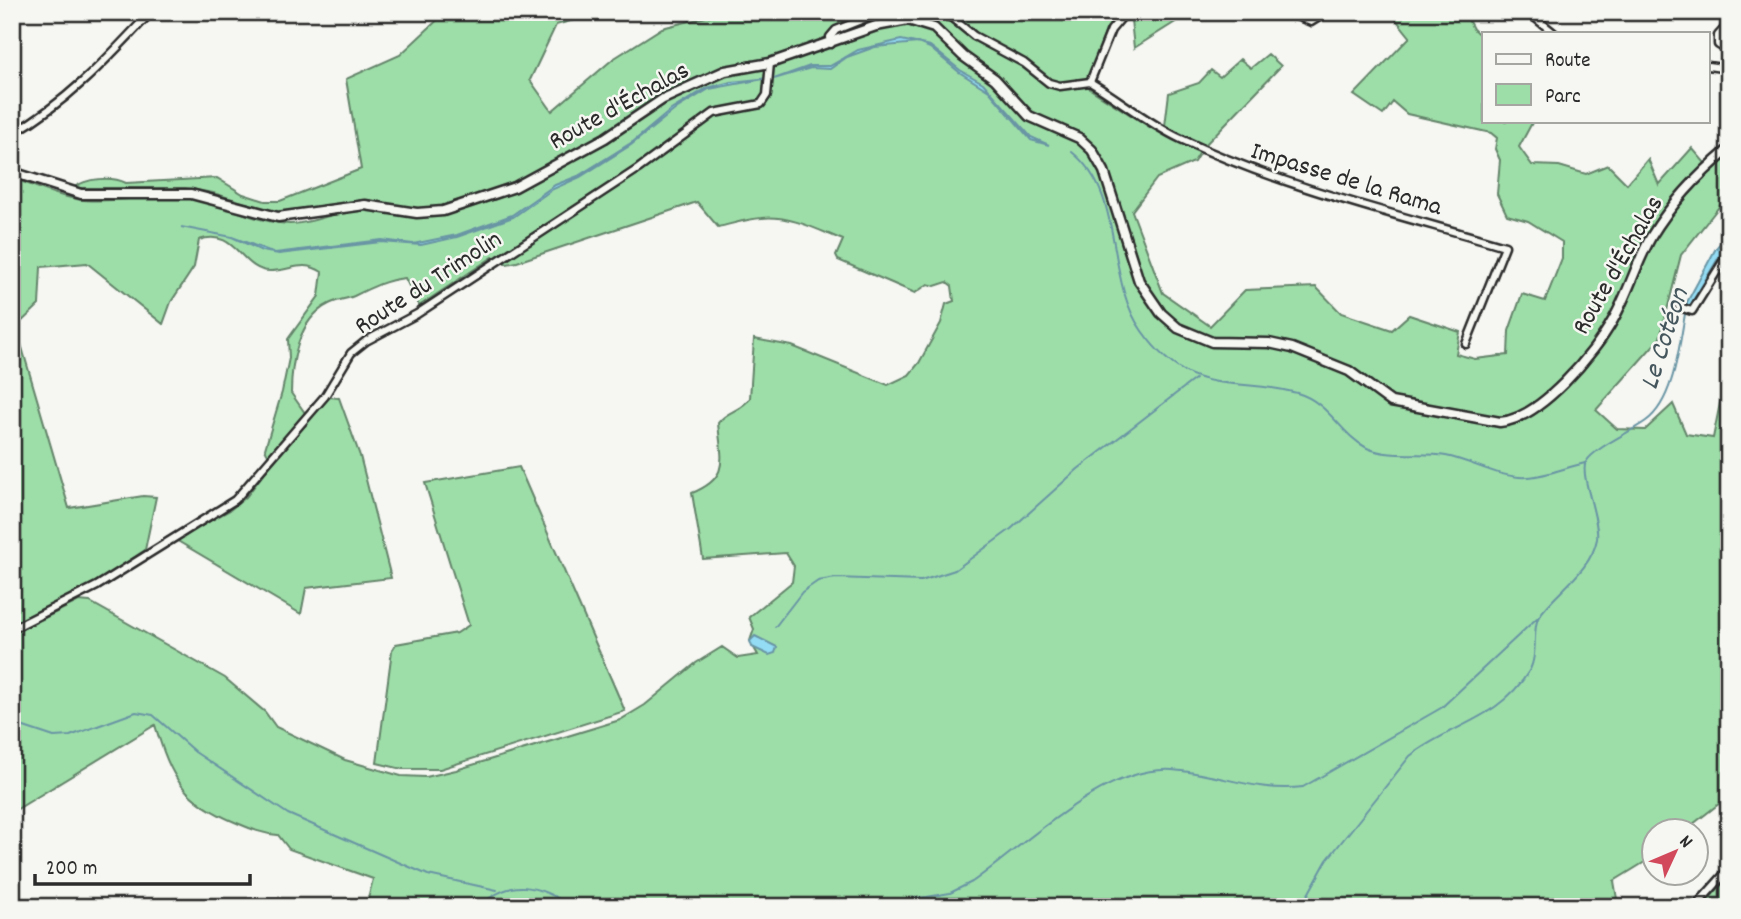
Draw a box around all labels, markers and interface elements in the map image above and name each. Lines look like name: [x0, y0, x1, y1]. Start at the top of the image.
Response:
legend: [1482, 32, 1710, 122]
text: Route: [1545, 47, 1591, 77]
street label: Route d'Échalas: [543, 53, 697, 161]
text: Parc: [1545, 83, 1581, 113]
street label: Impasse de la Rama: [1246, 134, 1447, 227]
street label: Route d'Échalas: [1564, 189, 1674, 342]
street label: Route du Trimolin: [348, 222, 510, 345]
water label: Le Cotéon: [1632, 283, 1702, 395]
north arrow: [1640, 818, 1710, 888]
text: N: [1672, 830, 1698, 855]
scale bar: [35, 842, 250, 886]
text: 200 m: [46, 855, 97, 885]

